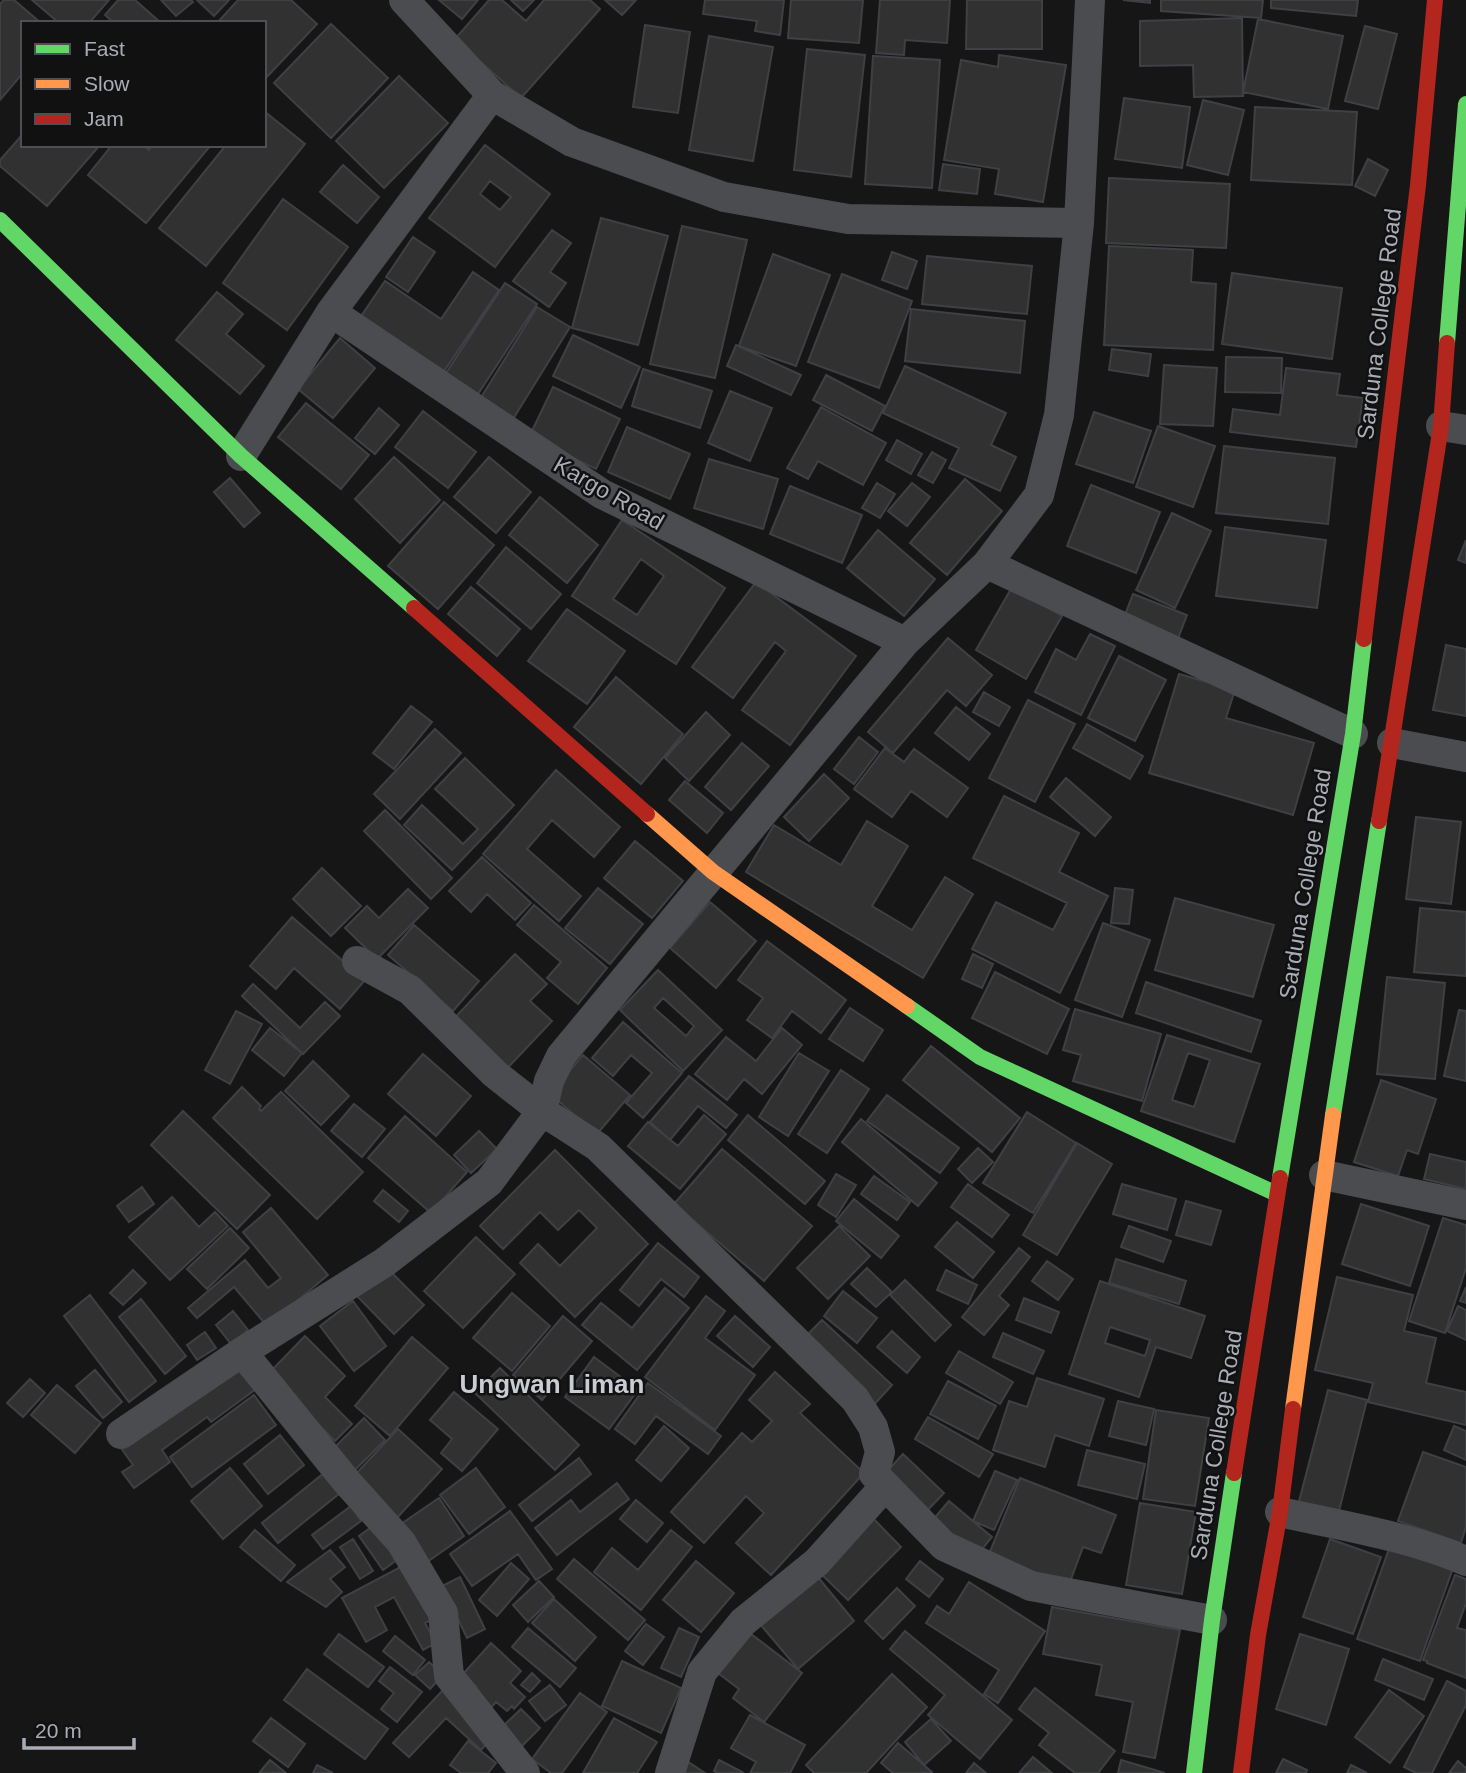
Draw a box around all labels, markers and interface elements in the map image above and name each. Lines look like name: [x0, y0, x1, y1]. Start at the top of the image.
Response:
legend: [21, 21, 266, 147]
text: Fast: [84, 37, 125, 60]
text: Slow: [84, 72, 130, 95]
text: Jam: [84, 107, 124, 130]
street label: Sarduna College Road: [1352, 207, 1406, 441]
street label: Kargo Road: [549, 451, 669, 535]
street label: Sarduna College Road: [1274, 767, 1336, 1001]
street label: Sarduna College Road: [1185, 1328, 1247, 1562]
district label: Ungwan Liman: [460, 1369, 644, 1399]
scale bar: [24, 1706, 135, 1750]
text: 20 m: [35, 1719, 82, 1742]

